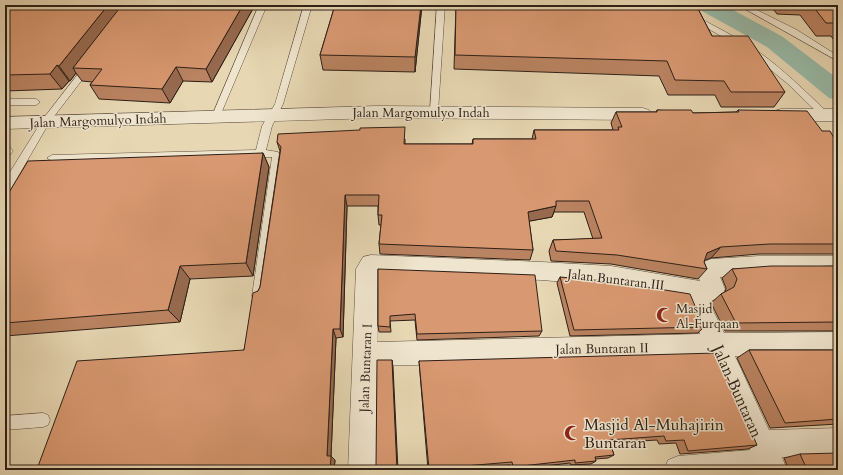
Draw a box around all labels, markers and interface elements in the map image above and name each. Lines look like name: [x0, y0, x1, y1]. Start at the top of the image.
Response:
street label: Jalan Margomulyo Indah: [350, 104, 490, 122]
street label: Jalan Margomulyo Indah: [27, 110, 167, 132]
street label: Jalan Buntaran III: [564, 265, 665, 295]
place label: Masjid Al-Furqaan: [676, 300, 740, 333]
mosque icon: Masjid Al-Furqaan: [655, 306, 673, 324]
street label: Jalan Buntaran I: [355, 323, 377, 415]
street label: Jalan Buntaran II: [553, 339, 649, 359]
street label: Jalan Buntaran: [706, 340, 767, 441]
place label: Masjid Al-Muhajirin Buntaran: [584, 414, 724, 454]
mosque icon: Masjid Al-Muhajirin Buntaran: [563, 424, 581, 442]

